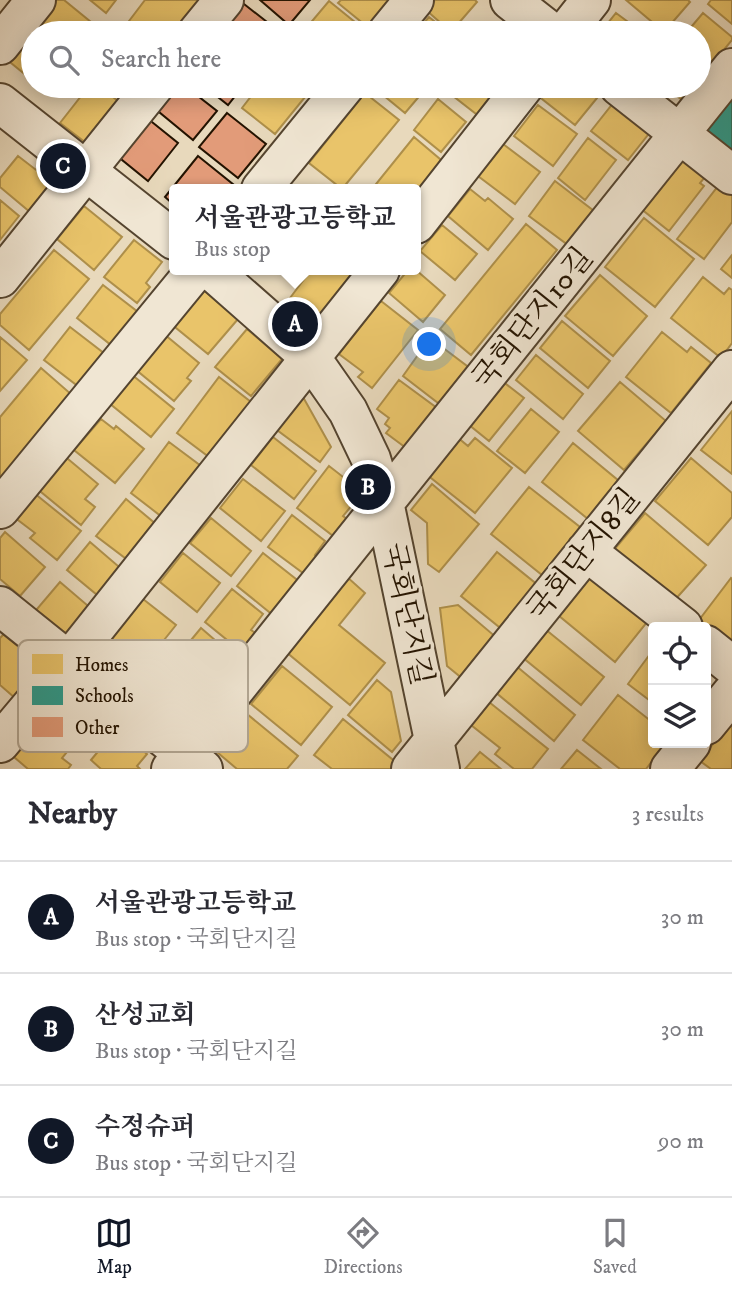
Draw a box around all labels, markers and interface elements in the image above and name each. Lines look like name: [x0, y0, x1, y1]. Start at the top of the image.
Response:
search box: [21, 21, 711, 98]
icon: search: [45, 41, 83, 79]
text: Search here: [101, 43, 221, 76]
pin: C: [40, 140, 86, 192]
popup: [169, 184, 421, 275]
text: 서울관광고등학교: [195, 202, 395, 235]
text: Bus stop: [195, 235, 271, 264]
street label: 국회단지10길: [465, 240, 602, 397]
pin: A: [272, 298, 318, 350]
your location: [412, 327, 446, 361]
pin: B: [345, 461, 391, 513]
street label: 국회단지8길: [519, 481, 649, 629]
street label: 국회단지길: [373, 540, 440, 689]
map controls: [648, 622, 711, 748]
button: locate: [648, 622, 711, 685]
legend: [18, 640, 248, 752]
text: Homes: [75, 654, 128, 677]
text: Schools: [75, 685, 134, 708]
button: layers: [648, 685, 711, 748]
text: Other: [75, 717, 119, 740]
text: Nearby: [28, 796, 117, 833]
text: 3 results: [632, 800, 704, 829]
text: 서울관광고등학교: [95, 887, 296, 920]
text: A: [44, 903, 58, 932]
text: 30 m: [661, 903, 704, 932]
text: Bus stop · 국회단지길: [95, 925, 298, 954]
text: 산성교회: [95, 999, 195, 1032]
text: B: [44, 1015, 58, 1044]
text: 30 m: [661, 1015, 704, 1044]
text: Bus stop · 국회단지길: [95, 1037, 298, 1066]
text: 수정슈퍼: [95, 1111, 195, 1144]
text: C: [43, 1127, 59, 1156]
text: 90 m: [658, 1127, 704, 1156]
text: Bus stop · 국회단지길: [95, 1149, 298, 1178]
tab: Map: [95, 1214, 133, 1279]
tab: Directions: [324, 1214, 403, 1279]
tab: Saved: [593, 1214, 637, 1279]

